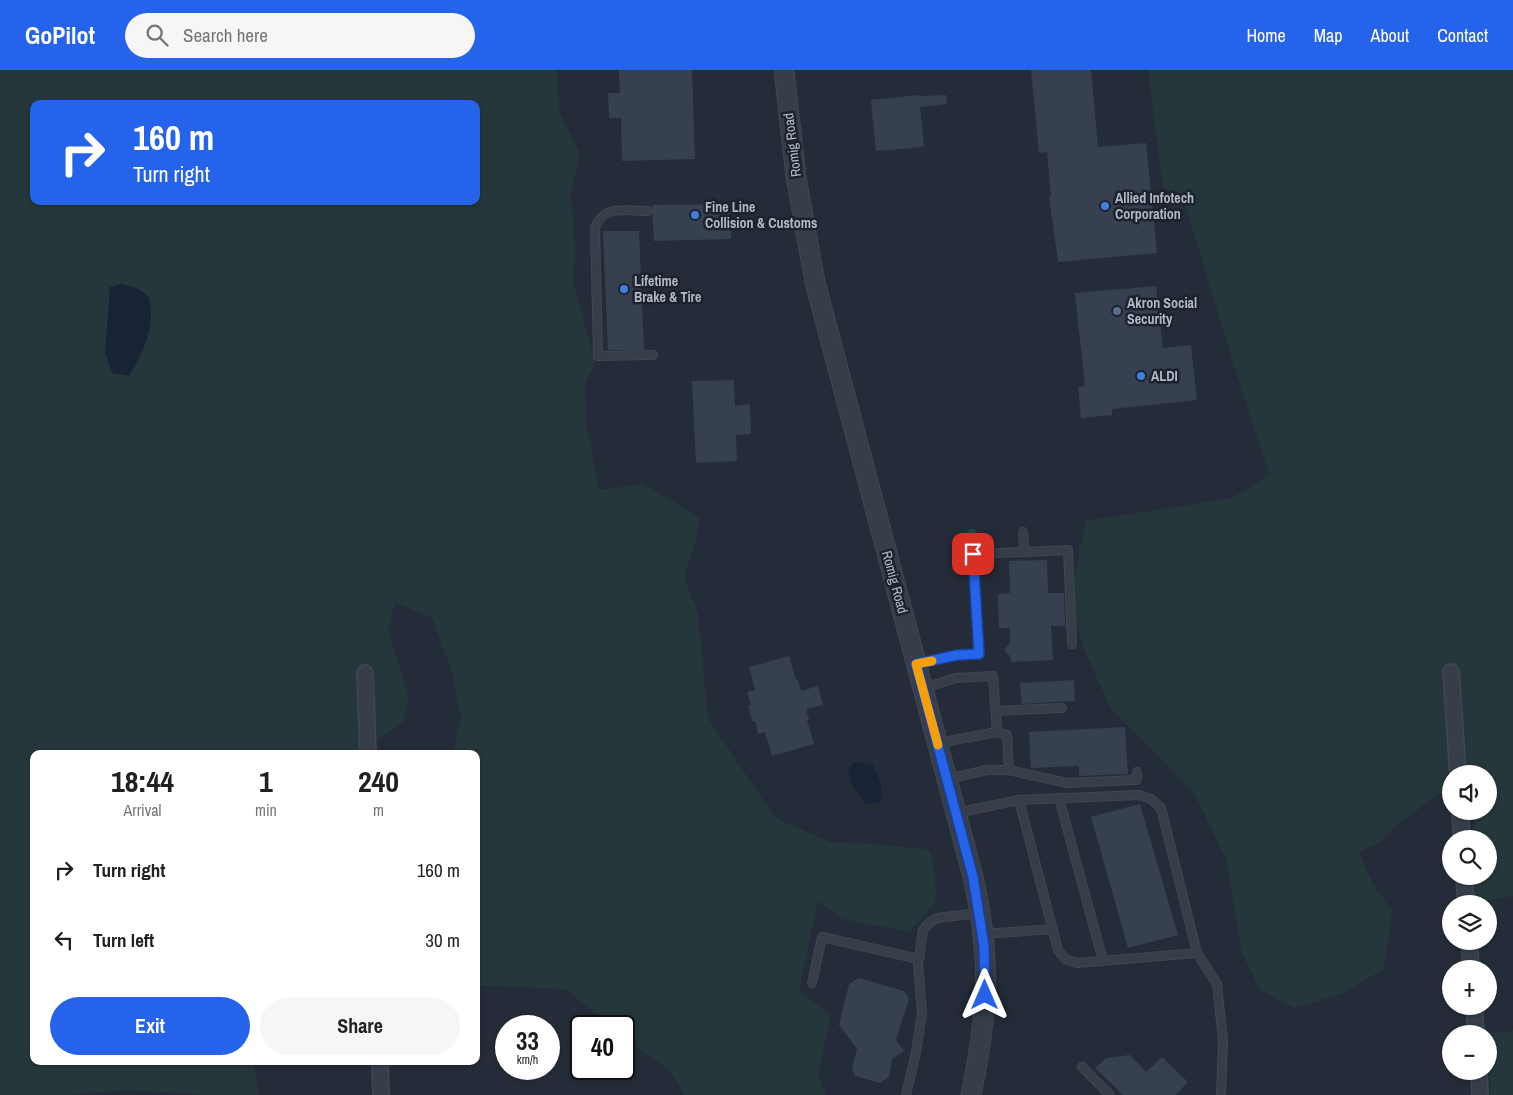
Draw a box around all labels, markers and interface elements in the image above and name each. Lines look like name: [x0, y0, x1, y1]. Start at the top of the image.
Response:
search box: [125, 13, 475, 58]
text: GoPilot: [25, 19, 95, 51]
icon: search: [143, 21, 171, 49]
text: Search here: [183, 22, 268, 48]
text: Home: [1246, 23, 1286, 48]
text: Map: [1314, 23, 1343, 48]
text: About: [1371, 23, 1409, 48]
text: Contact: [1437, 23, 1488, 48]
street label: Romig Road: [779, 112, 805, 178]
text: 160 m: [133, 114, 214, 161]
icon: right: [50, 120, 115, 185]
text: Turn right: [133, 159, 210, 189]
place label: Allied Infotech Corporation: [1115, 189, 1194, 223]
place label: Fine Line Collision & Customs: [705, 198, 817, 232]
marker: Allied Infotech Corporation: [1099, 200, 1111, 212]
marker: Fine Line Collision & Customs: [689, 209, 701, 221]
place label: Lifetime Brake & Tire: [634, 272, 701, 306]
marker: Lifetime Brake & Tire: [618, 283, 630, 295]
place label: Akron Social Security: [1127, 294, 1197, 328]
marker: Akron Social Security: [1111, 305, 1123, 317]
place label: ALDI: [1151, 367, 1178, 385]
marker: ALDI: [1135, 370, 1147, 382]
pin: [952, 533, 994, 575]
icon: arrive: [959, 540, 987, 568]
street label: Romig Road: [878, 549, 912, 615]
text: 18:44: [111, 761, 174, 801]
text: 1: [259, 761, 273, 801]
text: 240: [358, 761, 399, 801]
map controls: [1442, 765, 1497, 1080]
button: sound: [1442, 765, 1497, 820]
text: Arrival: [124, 799, 161, 821]
text: min: [255, 799, 277, 821]
text: m: [373, 799, 384, 821]
button: search: [1442, 830, 1497, 885]
icon: right: [50, 856, 78, 884]
text: Turn right: [93, 857, 165, 883]
text: 160 m: [417, 857, 460, 883]
button: layers: [1442, 895, 1497, 950]
icon: left: [50, 926, 78, 954]
text: Turn left: [93, 927, 154, 953]
text: 30 m: [425, 927, 460, 953]
button: +: [1442, 960, 1497, 1015]
position arrow: [958, 968, 1010, 1020]
button: Exit: [50, 997, 250, 1055]
button: Share: [260, 997, 460, 1055]
speed limit sign: 40: [570, 1015, 635, 1080]
text: 33: [516, 1024, 539, 1058]
button: −: [1442, 1025, 1497, 1080]
text: km/h: [517, 1052, 538, 1068]

